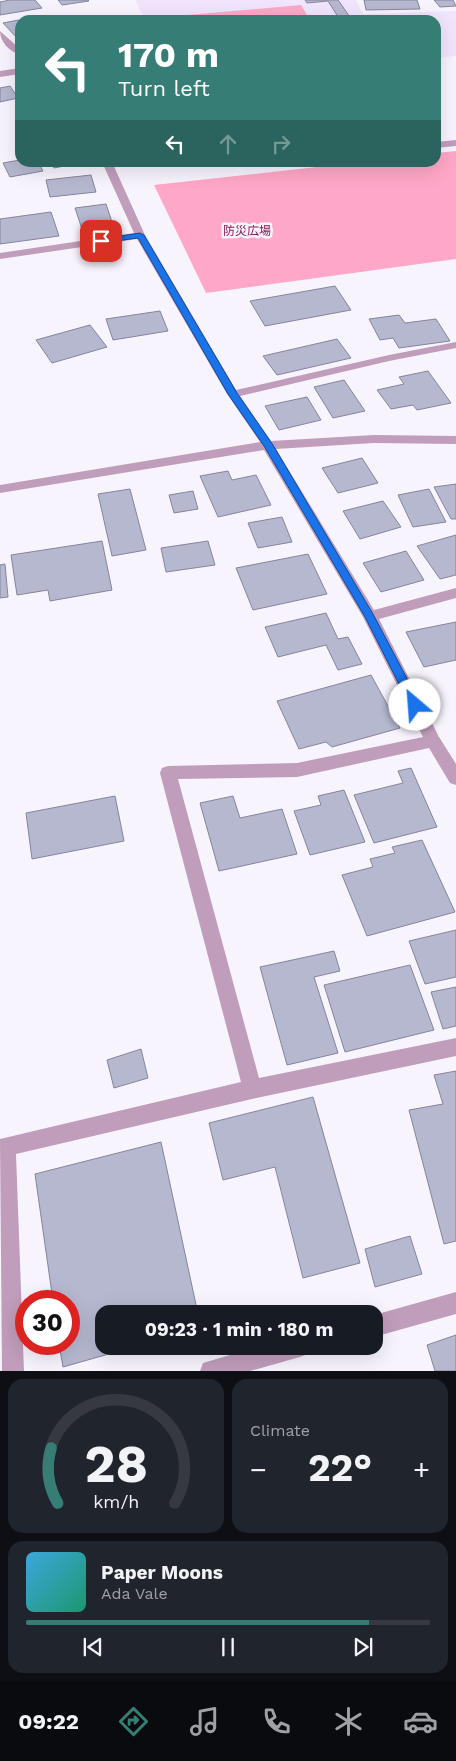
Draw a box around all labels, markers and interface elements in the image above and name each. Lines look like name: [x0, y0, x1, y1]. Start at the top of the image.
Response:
text: 170 m: [118, 34, 219, 76]
icon: left: [35, 35, 100, 100]
text: Turn left: [118, 76, 210, 101]
icon: left: [161, 130, 189, 158]
icon: ahead: [214, 130, 242, 158]
icon: right: [267, 130, 295, 158]
pin: [80, 220, 122, 262]
park label: 防災広場: [223, 224, 271, 238]
icon: arrive: [87, 227, 115, 255]
position arrow: [388, 678, 440, 730]
speed limit sign: 30: [15, 1290, 80, 1355]
text: 09:23 · 1 min · 180 m: [145, 1318, 333, 1341]
text: Climate: [250, 1421, 310, 1440]
text: 28: [84, 1434, 148, 1495]
text: 22°: [308, 1446, 372, 1490]
text: −: [250, 1453, 267, 1486]
text: +: [413, 1453, 430, 1486]
text: km/h: [93, 1491, 139, 1512]
text: Paper Moons: [101, 1561, 223, 1584]
text: Ada Vale: [101, 1584, 168, 1603]
icon: previous: [79, 1633, 107, 1661]
icon: pause: [214, 1633, 242, 1661]
icon: next: [349, 1633, 377, 1661]
icon: directions: [116, 1704, 151, 1739]
icon: music: [187, 1704, 222, 1739]
icon: phone: [259, 1704, 294, 1739]
icon: climate: [331, 1704, 366, 1739]
icon: car: [403, 1704, 438, 1739]
text: 09:22: [18, 1709, 79, 1734]

